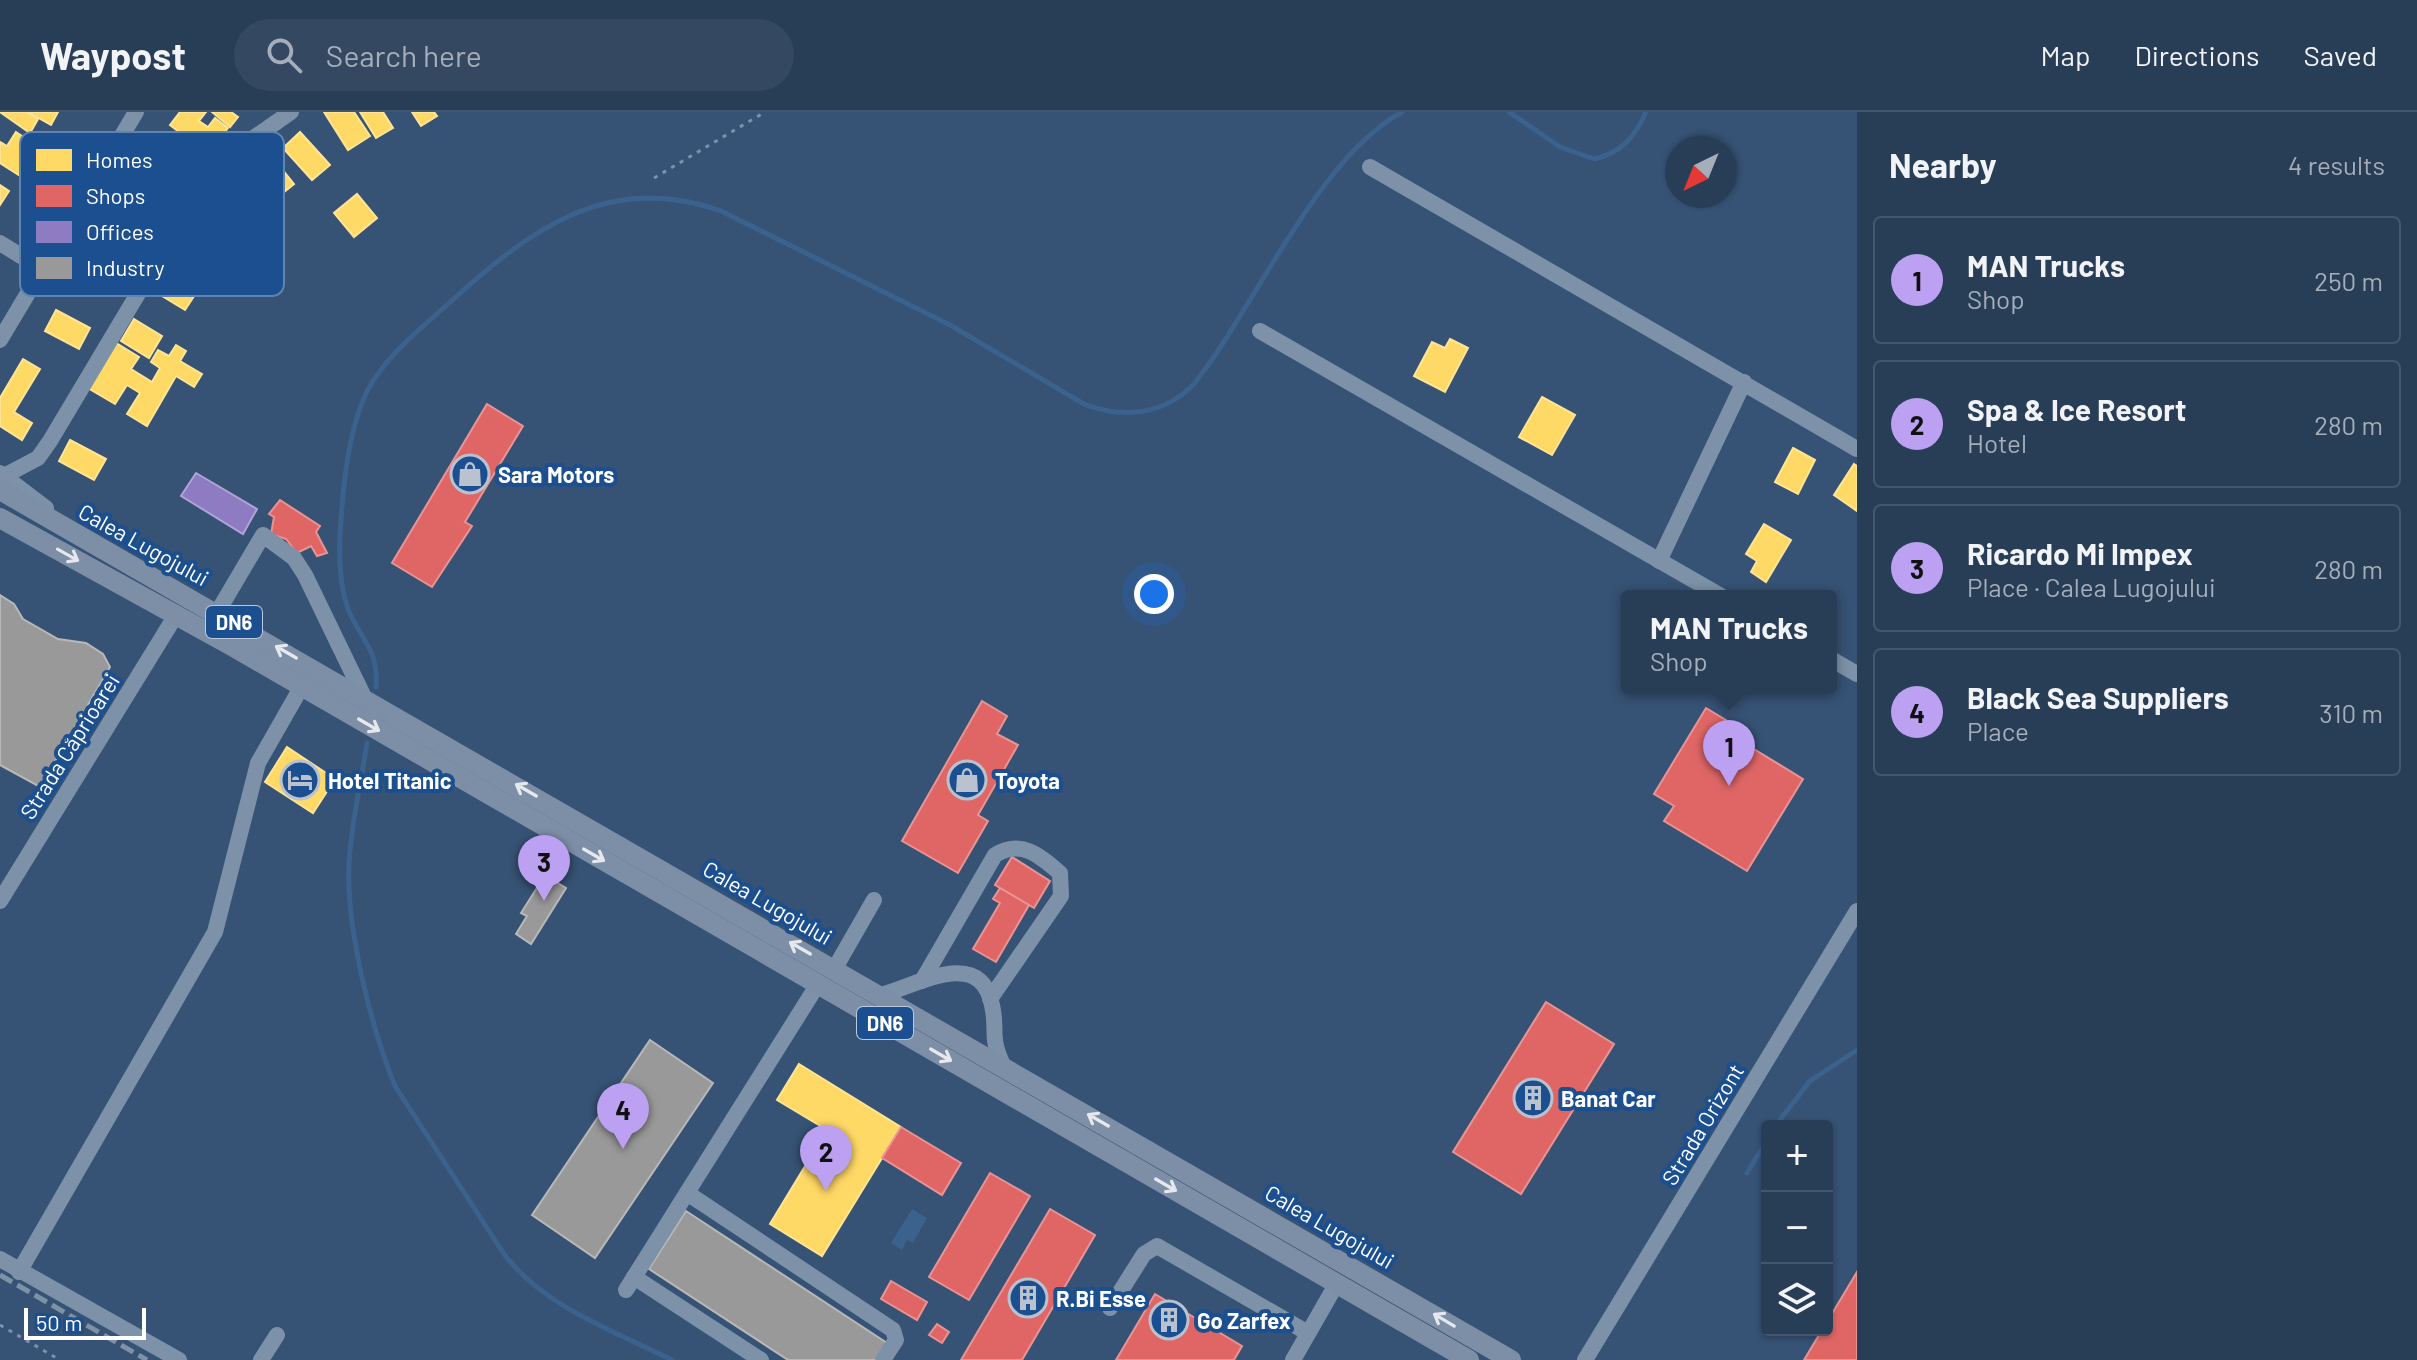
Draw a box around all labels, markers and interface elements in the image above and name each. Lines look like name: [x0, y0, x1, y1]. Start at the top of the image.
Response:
search box: [234, 19, 794, 91]
text: Waypost: [40, 32, 186, 78]
icon: search: [262, 33, 306, 77]
text: Search here: [326, 37, 482, 73]
text: Map: [2041, 38, 2090, 72]
text: Directions: [2134, 38, 2260, 72]
text: Saved: [2304, 38, 2377, 72]
legend: [20, 132, 284, 296]
north arrow: [1665, 136, 1737, 208]
text: Nearby: [1889, 144, 1997, 185]
text: Homes: [86, 146, 153, 172]
text: 4 results: [2288, 149, 2385, 180]
text: Shops: [86, 182, 145, 208]
text: Offices: [86, 218, 154, 244]
text: MAN Trucks: [1967, 247, 2125, 283]
text: Industry: [86, 254, 165, 280]
text: 1: [1912, 265, 1922, 296]
text: 250 m: [2314, 265, 2383, 296]
text: Shop: [1967, 283, 2025, 314]
text: Spa & Ice Resort: [1967, 391, 2186, 427]
text: 2: [1910, 409, 1924, 440]
text: 280 m: [2314, 409, 2383, 440]
text: Hotel: [1967, 427, 2027, 458]
shop icon: Sara Motors: [449, 453, 491, 495]
place label: Sara Motors: [498, 461, 614, 487]
street label: Calea Lugojului: [75, 498, 213, 590]
text: Ricardo Mi Impex: [1967, 535, 2193, 571]
one-way arrow: [56, 548, 80, 564]
text: 3: [1910, 553, 1924, 584]
text: 280 m: [2314, 553, 2383, 584]
text: Place · Calea Lugojului: [1967, 571, 2216, 602]
your location: [1134, 574, 1174, 614]
popup: [1621, 590, 1837, 694]
road number: DN6: [206, 606, 262, 638]
text: MAN Trucks: [1650, 609, 1808, 645]
one-way arrow: [274, 644, 298, 659]
text: Shop: [1650, 645, 1708, 676]
street label: Strada Căprioarei: [14, 669, 124, 823]
text: Black Sea Suppliers: [1967, 679, 2229, 715]
text: 4: [1909, 697, 1925, 728]
text: 310 m: [2319, 697, 2383, 728]
text: Place: [1967, 715, 2029, 746]
one-way arrow: [357, 717, 380, 733]
pin: 1: [1703, 720, 1755, 786]
hotel icon: Hotel Titanic: [279, 759, 321, 801]
shop icon: Toyota: [946, 759, 988, 801]
place label: Hotel Titanic: [328, 767, 452, 793]
place label: Toyota: [995, 767, 1060, 793]
one-way arrow: [515, 782, 538, 798]
pin: 3: [518, 835, 570, 901]
one-way arrow: [582, 847, 605, 863]
street label: Calea Lugojului: [699, 855, 837, 949]
one-way arrow: [788, 940, 812, 955]
road number: DN6: [857, 1007, 913, 1039]
one-way arrow: [929, 1047, 952, 1063]
street label: Strada Orizont: [1656, 1059, 1748, 1189]
building icon: Banat Car: [1512, 1077, 1554, 1119]
pin: 4: [597, 1083, 649, 1149]
place label: Banat Car: [1561, 1085, 1656, 1111]
one-way arrow: [1087, 1112, 1110, 1128]
map controls: [1761, 1120, 1833, 1336]
button: +: [1761, 1120, 1833, 1192]
pin: 2: [800, 1125, 852, 1191]
one-way arrow: [1154, 1177, 1177, 1193]
street label: Calea Lugojului: [1261, 1179, 1399, 1273]
button: −: [1761, 1192, 1833, 1264]
button: layers: [1761, 1264, 1833, 1336]
building icon: R.Bi Esse: [1007, 1277, 1049, 1319]
place label: R.Bi Esse: [1056, 1285, 1146, 1311]
building icon: Go Zarfex: [1148, 1299, 1190, 1341]
scale bar: [24, 1304, 146, 1340]
place label: Go Zarfex: [1197, 1307, 1291, 1333]
text: 50 m: [36, 1309, 82, 1335]
one-way arrow: [1433, 1312, 1456, 1328]

